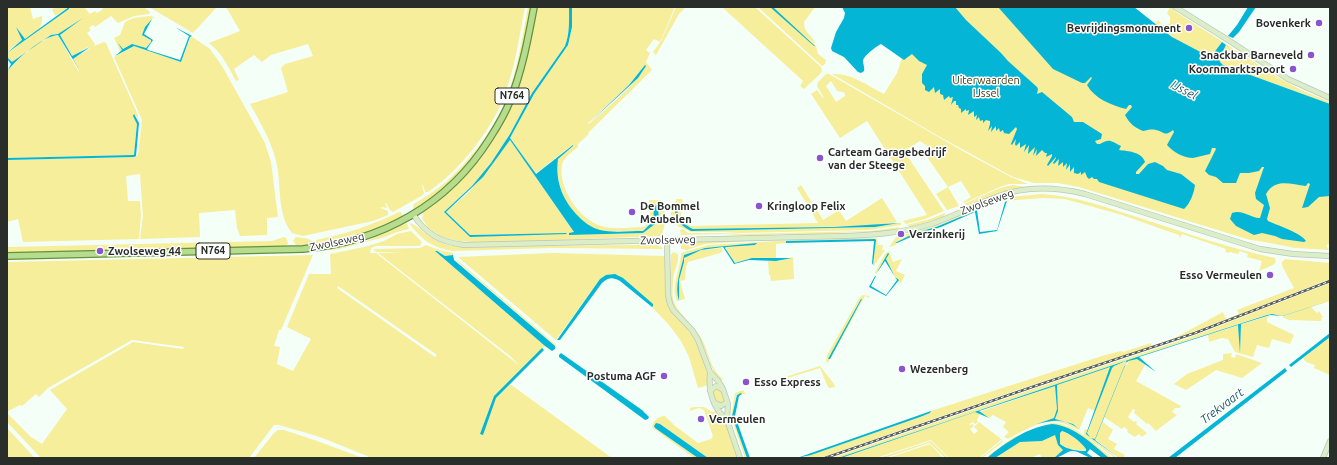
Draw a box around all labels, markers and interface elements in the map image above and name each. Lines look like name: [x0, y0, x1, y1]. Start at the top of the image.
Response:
place label: Bovenkerk: [1256, 16, 1311, 30]
marker: Bovenkerk: [1314, 18, 1324, 28]
place label: Bevrijdingsmonument: [1067, 21, 1181, 35]
marker: Bevrijdingsmonument: [1184, 23, 1194, 33]
place label: Snackbar Barneveld: [1201, 48, 1303, 62]
marker: Snackbar Barneveld: [1306, 50, 1316, 60]
place label: Koornmarktspoort: [1189, 62, 1285, 76]
marker: Koornmarktspoort: [1288, 64, 1298, 74]
park label: Uiterwaarden IJssel: [952, 73, 1020, 99]
water label: IJssel: [1168, 77, 1200, 103]
road number: N764: [495, 88, 529, 104]
place label: Carteam Garagebedrijf van der Steege: [828, 145, 946, 171]
marker: Carteam Garagebedrijf van der Steege: [815, 153, 825, 163]
street label: Zwolseweg: [959, 186, 1015, 218]
place label: De Bommel Meubelen: [640, 199, 700, 225]
place label: Kringloop Felix: [767, 199, 845, 213]
marker: Kringloop Felix: [754, 201, 764, 211]
marker: De Bommel Meubelen: [627, 207, 637, 217]
place label: Verzinkerij: [909, 227, 965, 241]
marker: Verzinkerij: [896, 229, 906, 239]
street label: Zwolseweg: [308, 230, 366, 254]
street label: Zwolseweg: [640, 233, 696, 247]
road number: N764: [196, 243, 230, 259]
place label: Zwolseweg 44: [108, 244, 181, 258]
marker: Zwolseweg 44: [95, 246, 105, 256]
place label: Esso Vermeulen: [1179, 268, 1262, 282]
marker: Esso Vermeulen: [1265, 270, 1275, 280]
place label: Wezenberg: [910, 362, 968, 376]
marker: Wezenberg: [897, 364, 907, 374]
place label: Postuma AGF: [587, 369, 656, 383]
marker: Postuma AGF: [659, 371, 669, 381]
place label: Esso Express: [754, 375, 821, 389]
marker: Esso Express: [741, 377, 751, 387]
water label: Trekvaart: [1197, 385, 1247, 427]
place label: Vermeulen: [709, 412, 765, 426]
marker: Vermeulen: [696, 414, 706, 424]

